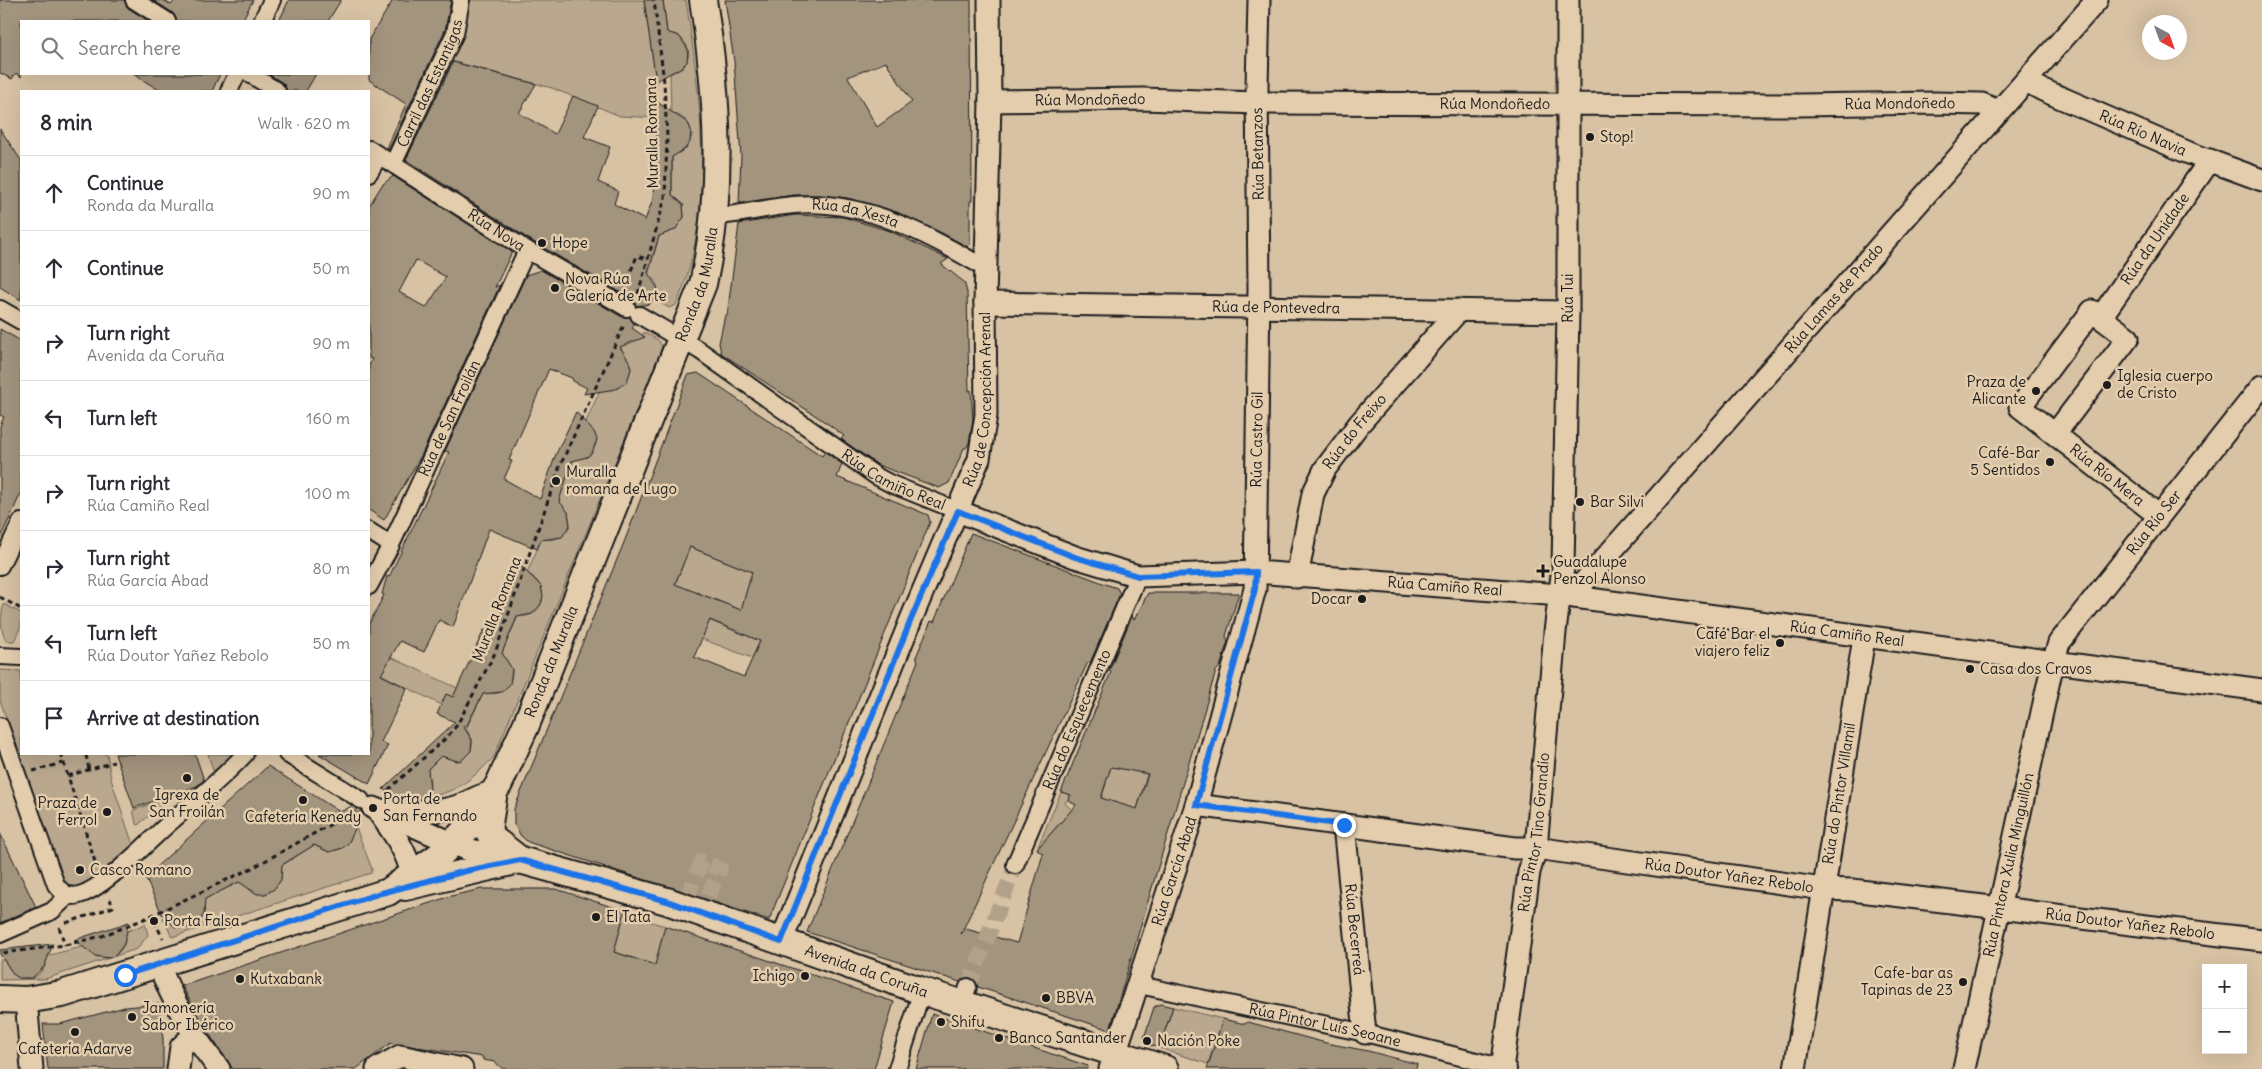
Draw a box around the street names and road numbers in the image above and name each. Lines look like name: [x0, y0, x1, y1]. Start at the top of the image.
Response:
street label: Carril das Estantigas: [392, 18, 466, 150]
street label: Muralla Romana: [641, 77, 662, 189]
street label: Rúa Mondoñedo: [1034, 89, 1146, 109]
street label: Rúa Mondoñedo: [1844, 93, 1956, 113]
street label: Rúa Mondoñedo: [1439, 94, 1550, 113]
street label: Rúa Río Navia: [2096, 105, 2190, 160]
street label: Rúa Betanzos: [1247, 107, 1268, 201]
street label: Rúa da Unidade: [2116, 189, 2193, 288]
street label: Rúa da Xesta: [811, 194, 902, 232]
street label: Rúa Nova: [464, 204, 529, 256]
street label: Ronda da Muralla: [671, 225, 722, 344]
street label: Rúa Lamas de Prado: [1780, 239, 1887, 357]
street label: Rúa Tui: [1558, 274, 1577, 323]
street label: Rúa de Pontevedra: [1212, 297, 1341, 317]
street label: Rúa de Concepción Arenal: [958, 312, 995, 490]
street label: Rúa de San Froilán: [414, 357, 484, 479]
street label: Rúa do Freixo: [1318, 389, 1390, 473]
street label: Rúa Castro Gil: [1246, 391, 1267, 488]
street label: Rúa Río Mera: [2066, 439, 2149, 510]
street label: Rúa Camiño Real: [838, 444, 948, 514]
street label: Rúa Río Ser: [2122, 486, 2185, 559]
street label: Muralla Romana: [468, 553, 525, 664]
street label: Rúa Camiño Real: [1387, 572, 1503, 600]
street label: Ronda da Muralla: [520, 602, 582, 720]
street label: Rúa Camiño Real: [1789, 616, 1905, 650]
street label: Rúa do Esquecemento: [1038, 646, 1115, 792]
street label: Rúa do Pintor Villamil: [1818, 721, 1859, 866]
street label: Rúa Pintor Tino Grandío: [1514, 752, 1553, 913]
street label: Rúa Pintora Xulia Minguillón: [1979, 770, 2038, 959]
street label: Rúa García Abad: [1147, 814, 1201, 928]
street label: Rúa Doutor Yañez Rebolo: [1643, 854, 1815, 897]
street label: Rúa Becerreá: [1341, 883, 1369, 977]
street label: Rúa Doutor Yañez Rebolo: [2044, 904, 2216, 943]
street label: Avenida da Coruña: [802, 940, 931, 1001]
street label: Rúa Pintor Luís Seoane: [1247, 999, 1403, 1051]

